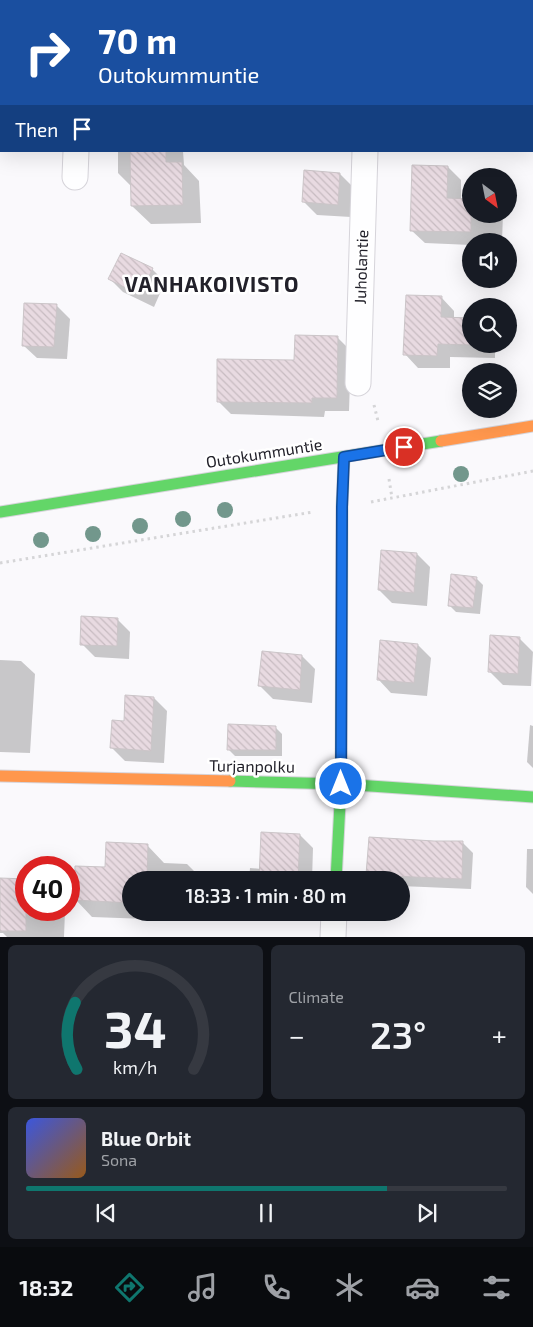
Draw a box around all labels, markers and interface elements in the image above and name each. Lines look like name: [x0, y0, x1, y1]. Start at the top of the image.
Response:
text: 70 m: [98, 19, 177, 61]
icon: right: [15, 20, 80, 85]
text: Outokummuntie: [98, 61, 259, 87]
icon: arrive: [68, 115, 96, 143]
text: Then: [15, 118, 58, 141]
north arrow: [462, 168, 518, 222]
map controls: [462, 168, 517, 418]
street label: Juholantie: [350, 229, 371, 305]
button: sound: [462, 233, 517, 288]
district label: VANHAKOIVISTO: [125, 271, 299, 296]
button: search: [462, 298, 517, 353]
button: layers: [462, 363, 517, 418]
pin: [383, 426, 425, 468]
icon: arrive: [390, 433, 418, 461]
street label: Outokummuntie: [204, 434, 323, 471]
street label: Turjanpolku: [209, 755, 295, 777]
position arrow: [314, 757, 366, 809]
speed limit sign: 40: [15, 856, 80, 921]
text: 18:33 · 1 min · 80 m: [185, 884, 347, 907]
text: Climate: [289, 987, 344, 1006]
text: 34: [104, 996, 167, 1058]
text: 23°: [370, 1011, 426, 1057]
text: −: [289, 1018, 305, 1052]
text: +: [492, 1018, 507, 1052]
text: km/h: [113, 1056, 157, 1078]
text: Blue Orbit: [101, 1127, 191, 1150]
text: Sona: [101, 1150, 137, 1169]
icon: previous: [92, 1199, 120, 1227]
icon: pause: [252, 1199, 280, 1227]
icon: next: [413, 1199, 441, 1227]
icon: directions: [112, 1270, 147, 1305]
icon: music: [185, 1270, 220, 1305]
icon: phone: [259, 1270, 294, 1305]
icon: climate: [332, 1270, 367, 1305]
icon: car: [405, 1270, 440, 1305]
icon: filters: [479, 1270, 514, 1305]
text: 18:32: [19, 1274, 73, 1300]

